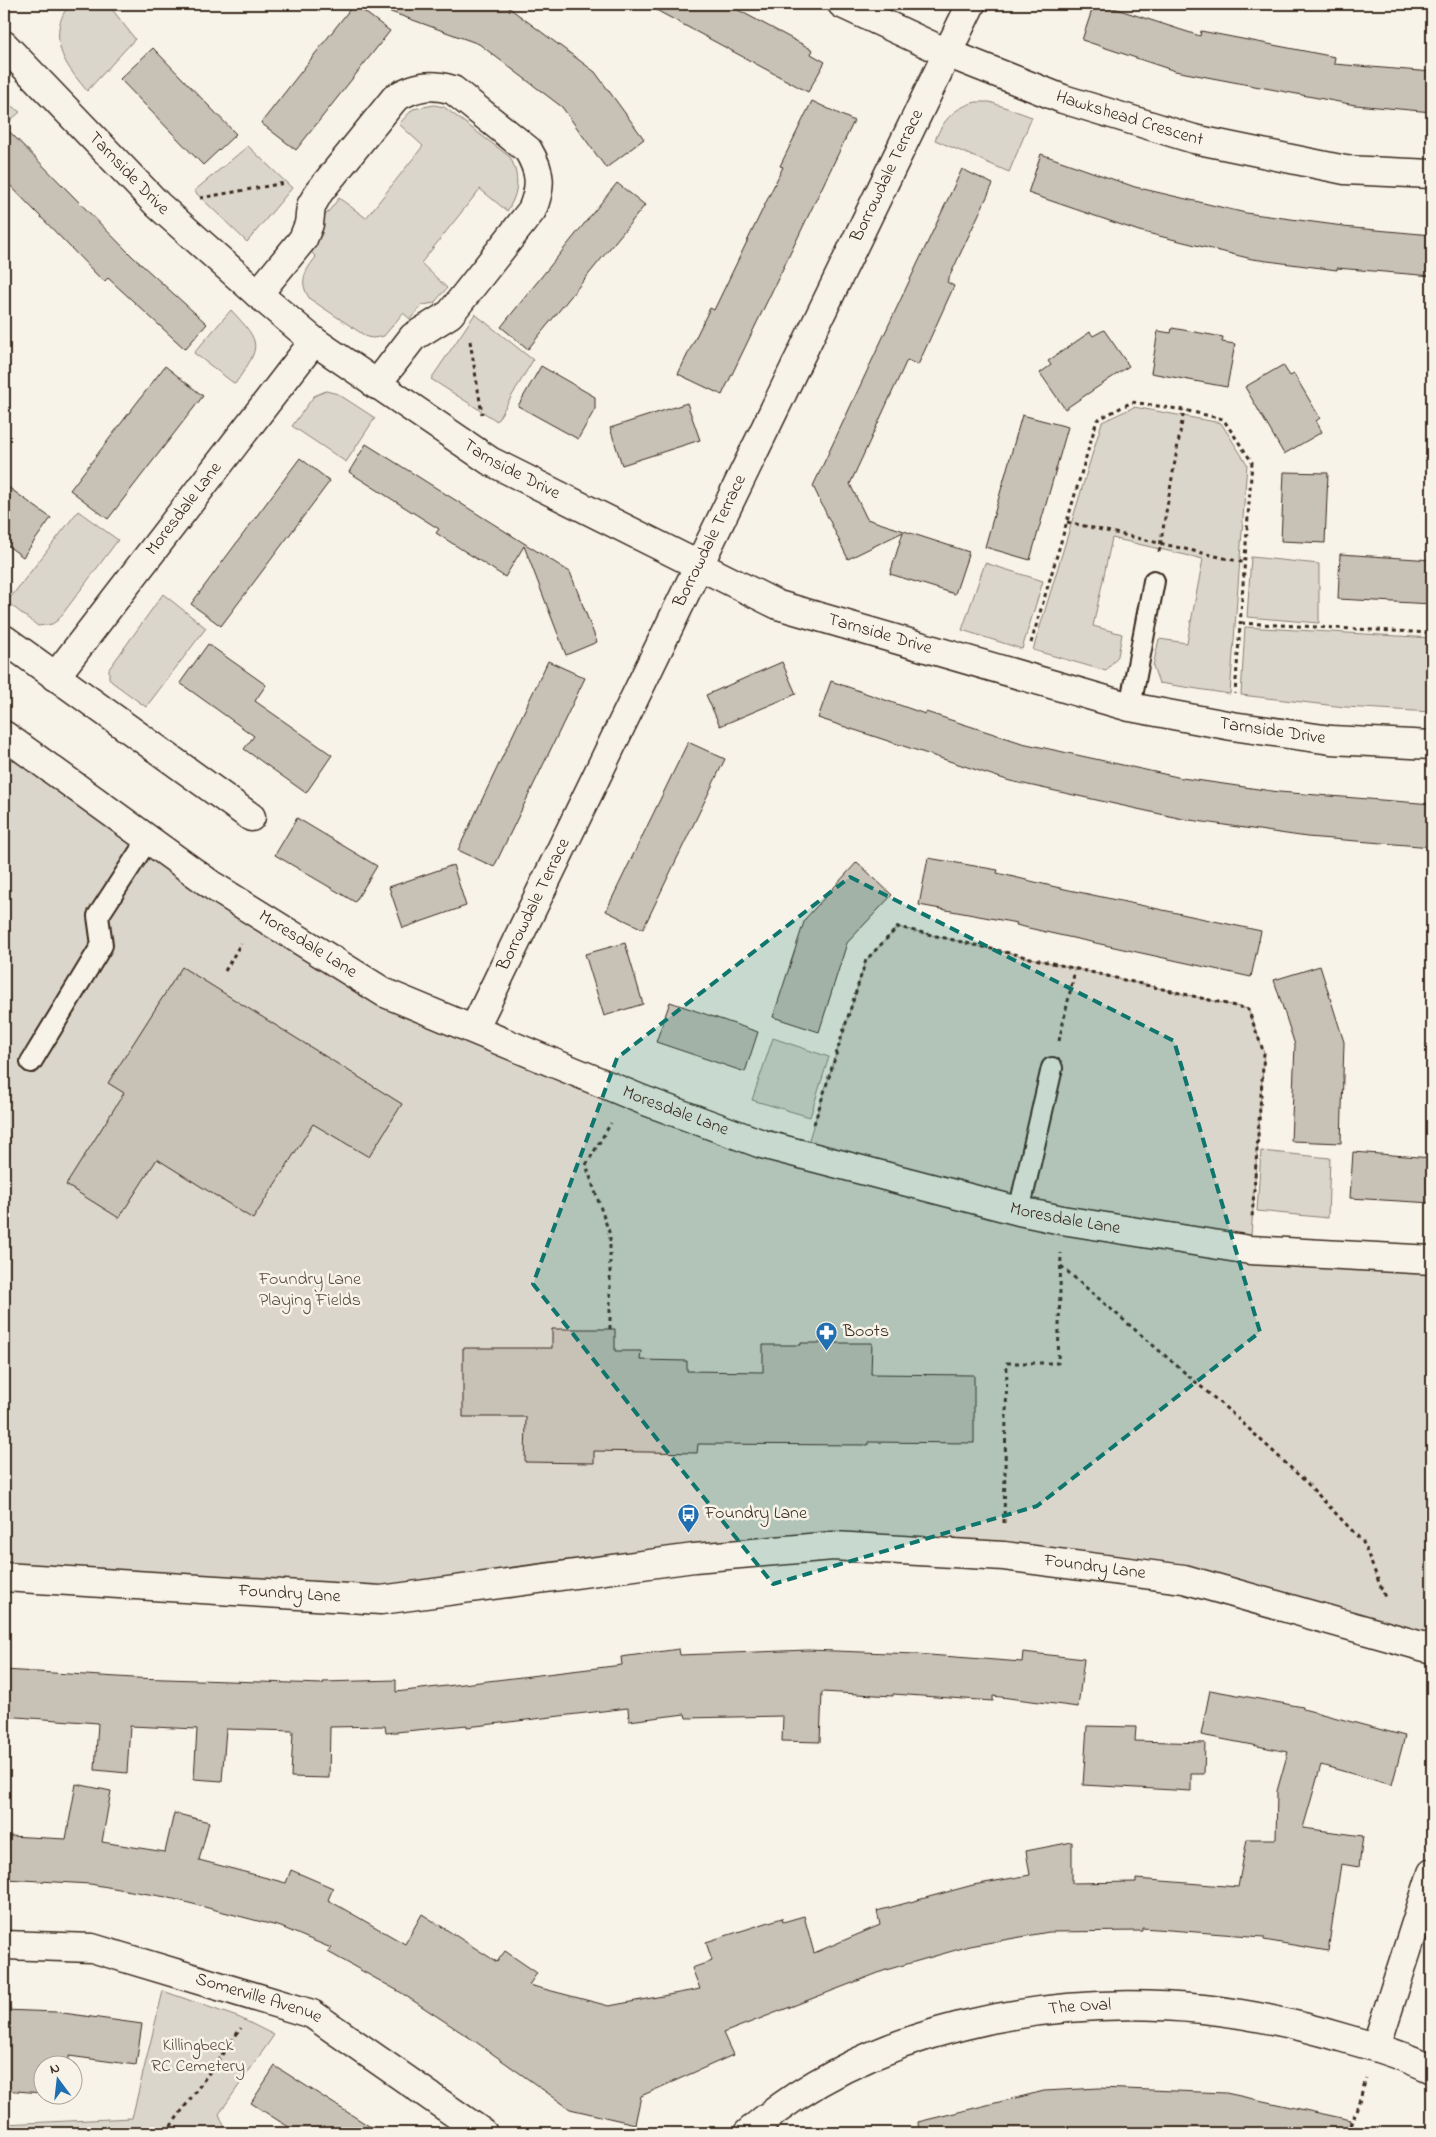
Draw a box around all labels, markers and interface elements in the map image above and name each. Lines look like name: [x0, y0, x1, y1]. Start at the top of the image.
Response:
street label: Hawkshead Crescent: [1051, 84, 1206, 154]
street label: Borrowdale Terrace: [844, 104, 931, 248]
street label: Tarnside Drive: [82, 126, 175, 222]
street label: Tarnside Drive: [457, 433, 565, 507]
street label: Moresdale Lane: [140, 456, 229, 561]
street label: Borrowdale Terrace: [667, 470, 754, 613]
street label: Tarnside Drive: [825, 607, 936, 662]
street label: Tarnside Drive: [1217, 711, 1328, 752]
street label: Borrowdale Terrace: [491, 833, 578, 976]
street label: Moresdale Lane: [253, 904, 363, 986]
street label: Moresdale Lane: [618, 1080, 733, 1144]
street label: Moresdale Lane: [1007, 1196, 1123, 1242]
park label: Foundry Lane Playing Fields: [258, 1267, 362, 1315]
place label: Boots: [842, 1319, 889, 1345]
pharmacy icon: Boots: [815, 1320, 839, 1351]
place label: Foundry Lane: [704, 1501, 808, 1527]
bus stop icon: Foundry Lane: [677, 1502, 701, 1533]
street label: Foundry Lane: [1042, 1548, 1148, 1587]
street label: Foundry Lane: [237, 1578, 342, 1611]
street label: Somerville Avenue: [192, 1967, 328, 2031]
street label: The Oval: [1047, 1993, 1112, 2023]
park label: Killingbeck RC Cemetery: [151, 2033, 245, 2080]
north arrow: [32, 2054, 82, 2104]
text: N: [48, 2058, 62, 2080]

